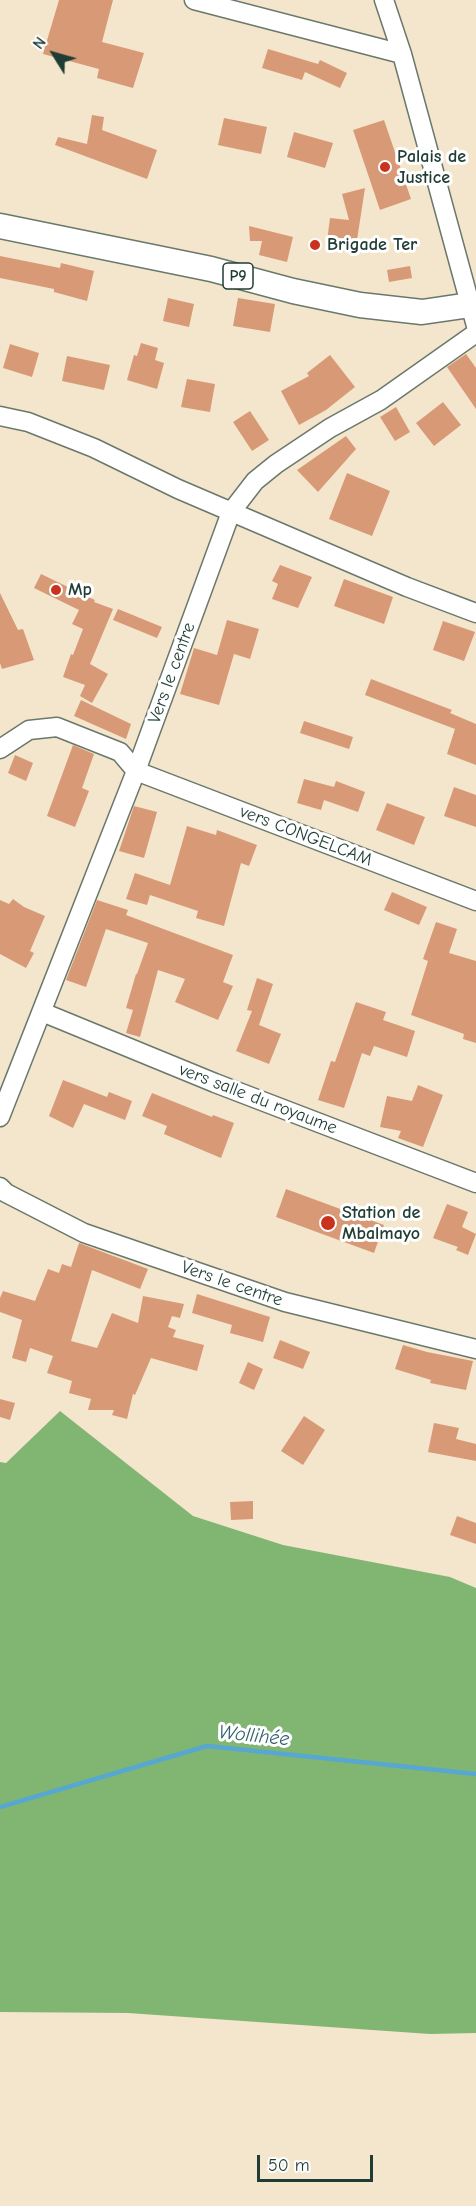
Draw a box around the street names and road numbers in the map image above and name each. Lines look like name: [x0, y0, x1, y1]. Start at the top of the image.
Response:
road number: P9: [223, 263, 253, 289]
street label: Vers le centre: [144, 620, 200, 726]
street label: vers CONGELCAM: [237, 801, 375, 871]
street label: vers salle du royaume: [176, 1059, 340, 1139]
street label: Vers le centre: [178, 1257, 286, 1311]

